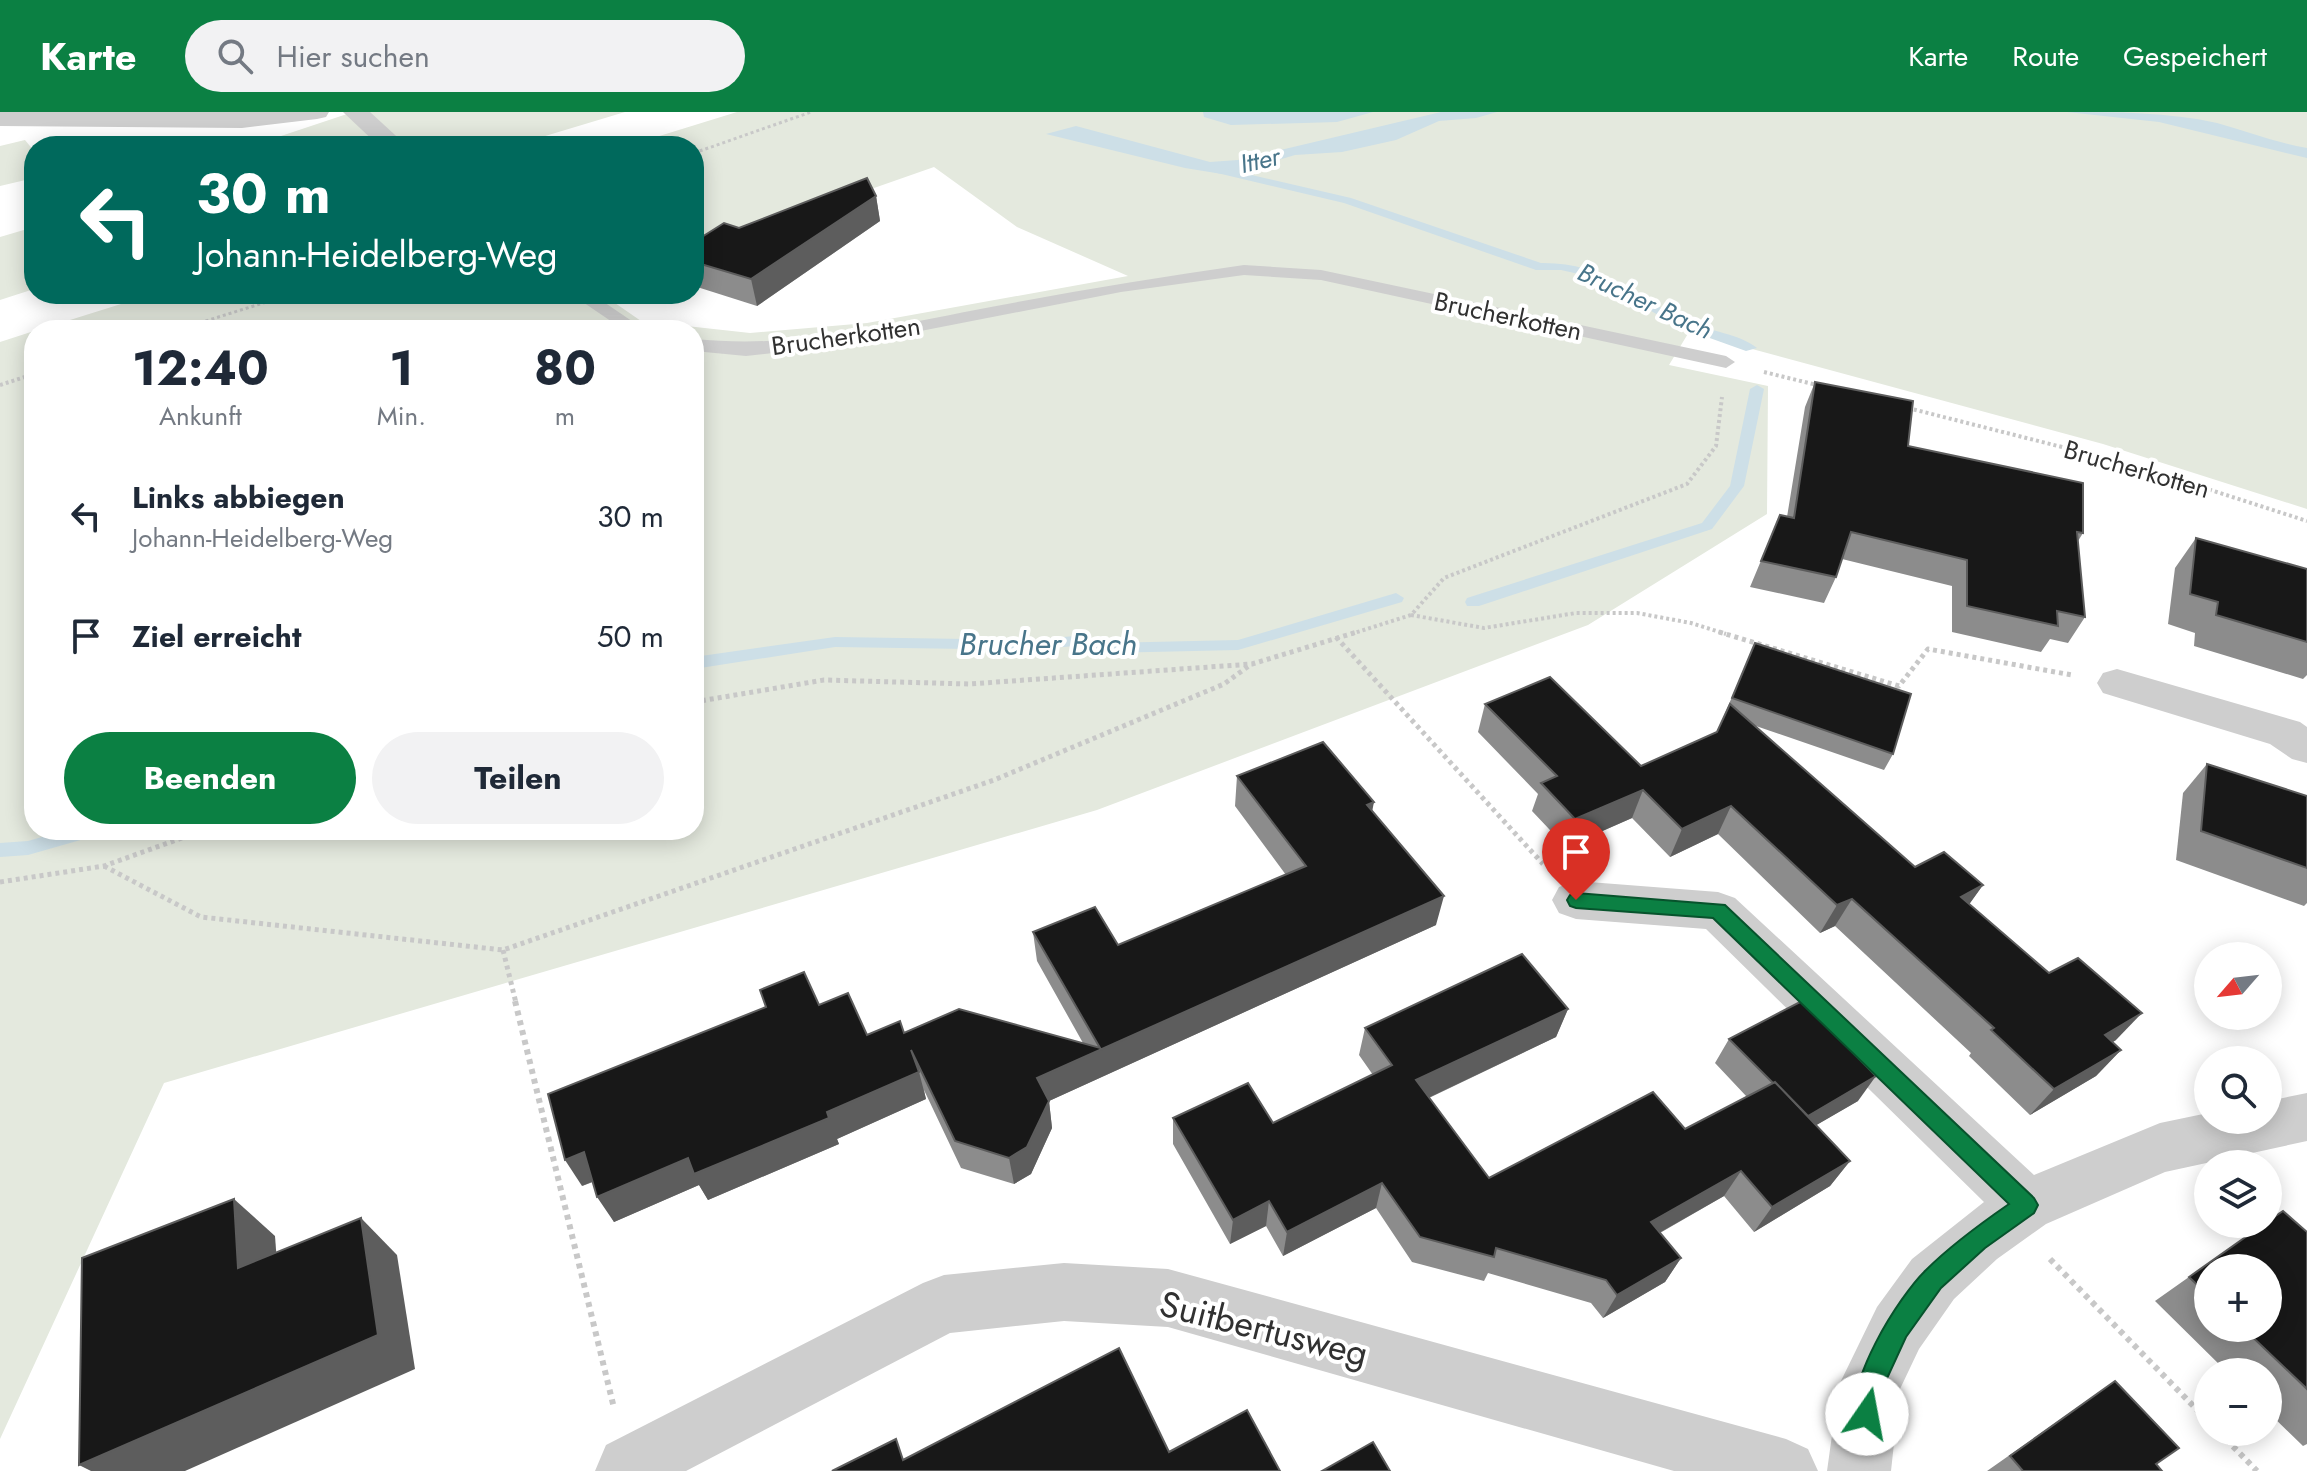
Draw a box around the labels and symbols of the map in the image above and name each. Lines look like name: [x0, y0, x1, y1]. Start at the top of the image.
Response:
water label: Itter: [1236, 137, 1285, 183]
water label: Brucher Bach: [1571, 253, 1719, 349]
street label: Brucherkotten: [1431, 282, 1585, 350]
street label: Brucherkotten: [769, 307, 923, 365]
street label: Brucherkotten: [2060, 430, 2214, 508]
water label: Brucher Bach: [959, 621, 1137, 667]
pin: [1542, 818, 1610, 900]
north arrow: [2194, 942, 2282, 1030]
street label: Suitbertusweg: [1154, 1277, 1374, 1379]
position arrow: [1825, 1372, 1909, 1456]

